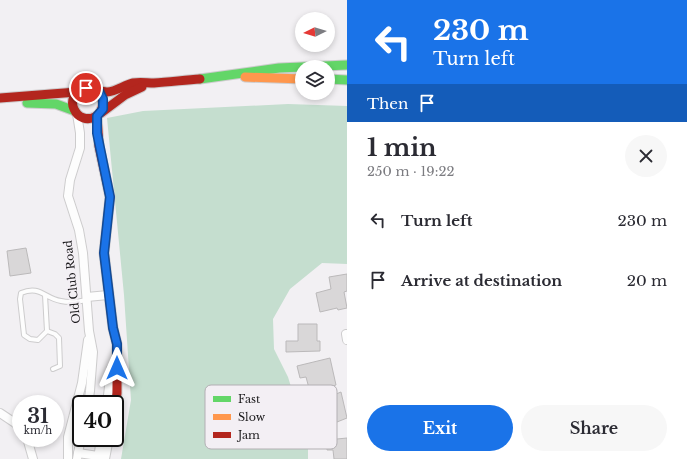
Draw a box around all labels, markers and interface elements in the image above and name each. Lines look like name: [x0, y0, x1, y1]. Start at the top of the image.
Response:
north arrow: [295, 12, 335, 52]
map controls: [295, 12, 335, 100]
text: 230 m: [433, 13, 529, 48]
icon: left: [367, 16, 419, 68]
text: Turn left: [433, 48, 515, 70]
button: layers: [295, 60, 335, 100]
pin: [69, 71, 103, 105]
icon: arrive: [75, 77, 97, 99]
icon: arrive: [416, 92, 438, 114]
text: Then: [367, 94, 408, 113]
text: 1 min: [367, 133, 437, 162]
button: close: [625, 135, 667, 177]
text: 250 m · 19:22: [367, 163, 454, 180]
icon: left: [367, 209, 389, 231]
text: Turn left: [401, 211, 472, 230]
text: 230 m: [617, 211, 667, 230]
street label: Old Club Road: [61, 239, 83, 324]
icon: arrive: [367, 269, 389, 291]
text: Arrive at destination: [401, 271, 562, 290]
text: 20 m: [627, 271, 667, 290]
position arrow: [96, 347, 138, 389]
legend: [205, 385, 337, 449]
text: Fast: [238, 392, 261, 406]
speed limit sign: 40: [72, 395, 124, 447]
text: 31: [27, 404, 49, 428]
button: Exit: [367, 405, 513, 451]
button: Share: [521, 405, 667, 451]
text: Slow: [238, 410, 266, 424]
text: km/h: [24, 424, 52, 437]
text: Jam: [236, 428, 260, 442]

